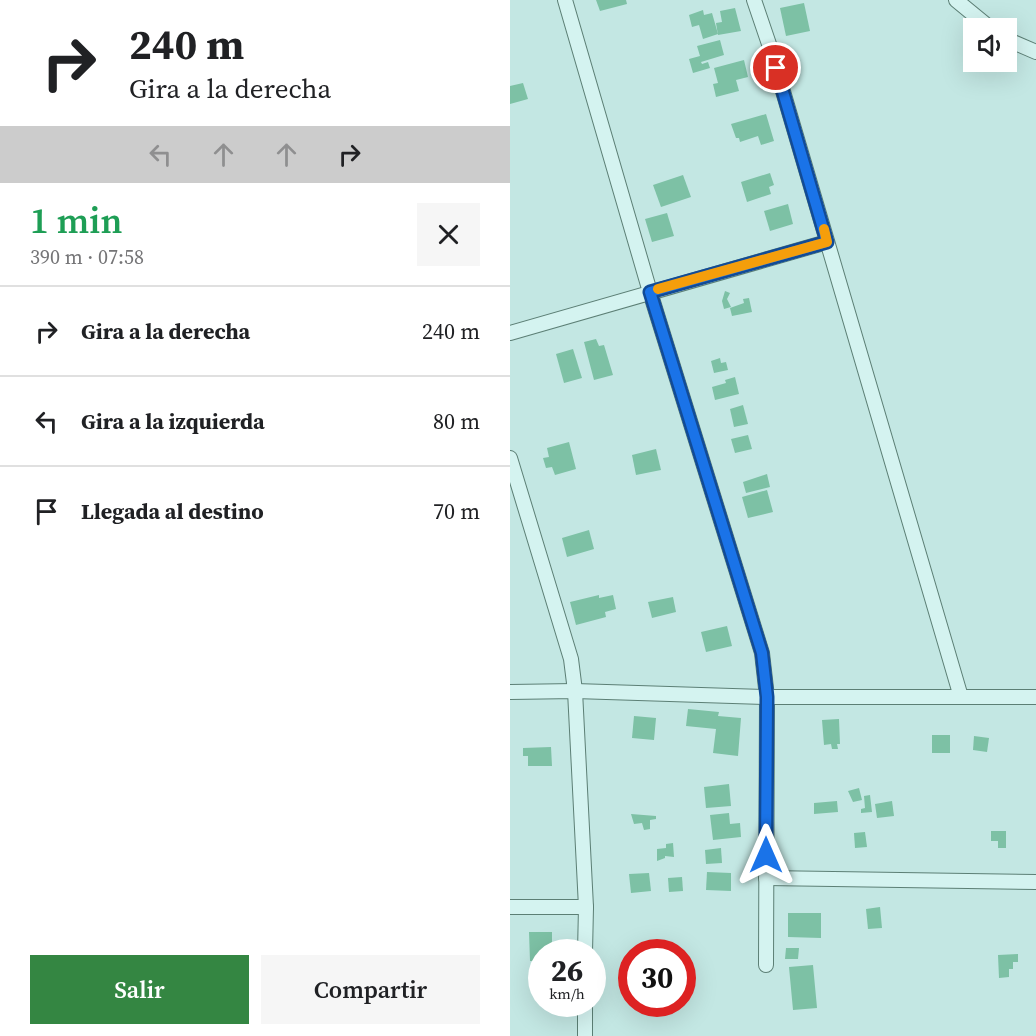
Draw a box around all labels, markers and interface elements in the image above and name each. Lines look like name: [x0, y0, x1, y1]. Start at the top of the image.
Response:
text: 240 m: [129, 15, 244, 73]
map controls: [963, 18, 1017, 72]
button: sound: [963, 18, 1017, 72]
icon: right: [30, 24, 108, 102]
pin: [750, 42, 801, 93]
icon: arrive: [759, 51, 792, 84]
text: Gira a la derecha: [129, 70, 331, 107]
icon: left: [144, 138, 177, 171]
icon: ahead: [207, 138, 240, 171]
icon: ahead: [270, 138, 303, 171]
icon: right: [333, 138, 366, 171]
text: 1 min: [30, 196, 122, 245]
button: close: [417, 203, 480, 266]
text: 390 m · 07:58: [30, 243, 144, 271]
icon: right: [30, 315, 63, 348]
text: Gira a la derecha: [81, 316, 250, 346]
text: 240 m: [422, 316, 480, 346]
icon: left: [30, 405, 63, 438]
text: Gira a la izquierda: [81, 406, 265, 436]
text: 80 m: [433, 406, 480, 436]
icon: arrive: [30, 495, 63, 528]
text: Llegada al destino: [81, 496, 264, 526]
text: 70 m: [433, 496, 480, 526]
position arrow: [734, 823, 798, 887]
speed limit sign: 30: [618, 939, 696, 1017]
text: 26: [551, 950, 583, 991]
button: Salir: [30, 955, 249, 1024]
button: Compartir: [261, 955, 480, 1024]
text: km/h: [549, 983, 585, 1004]

